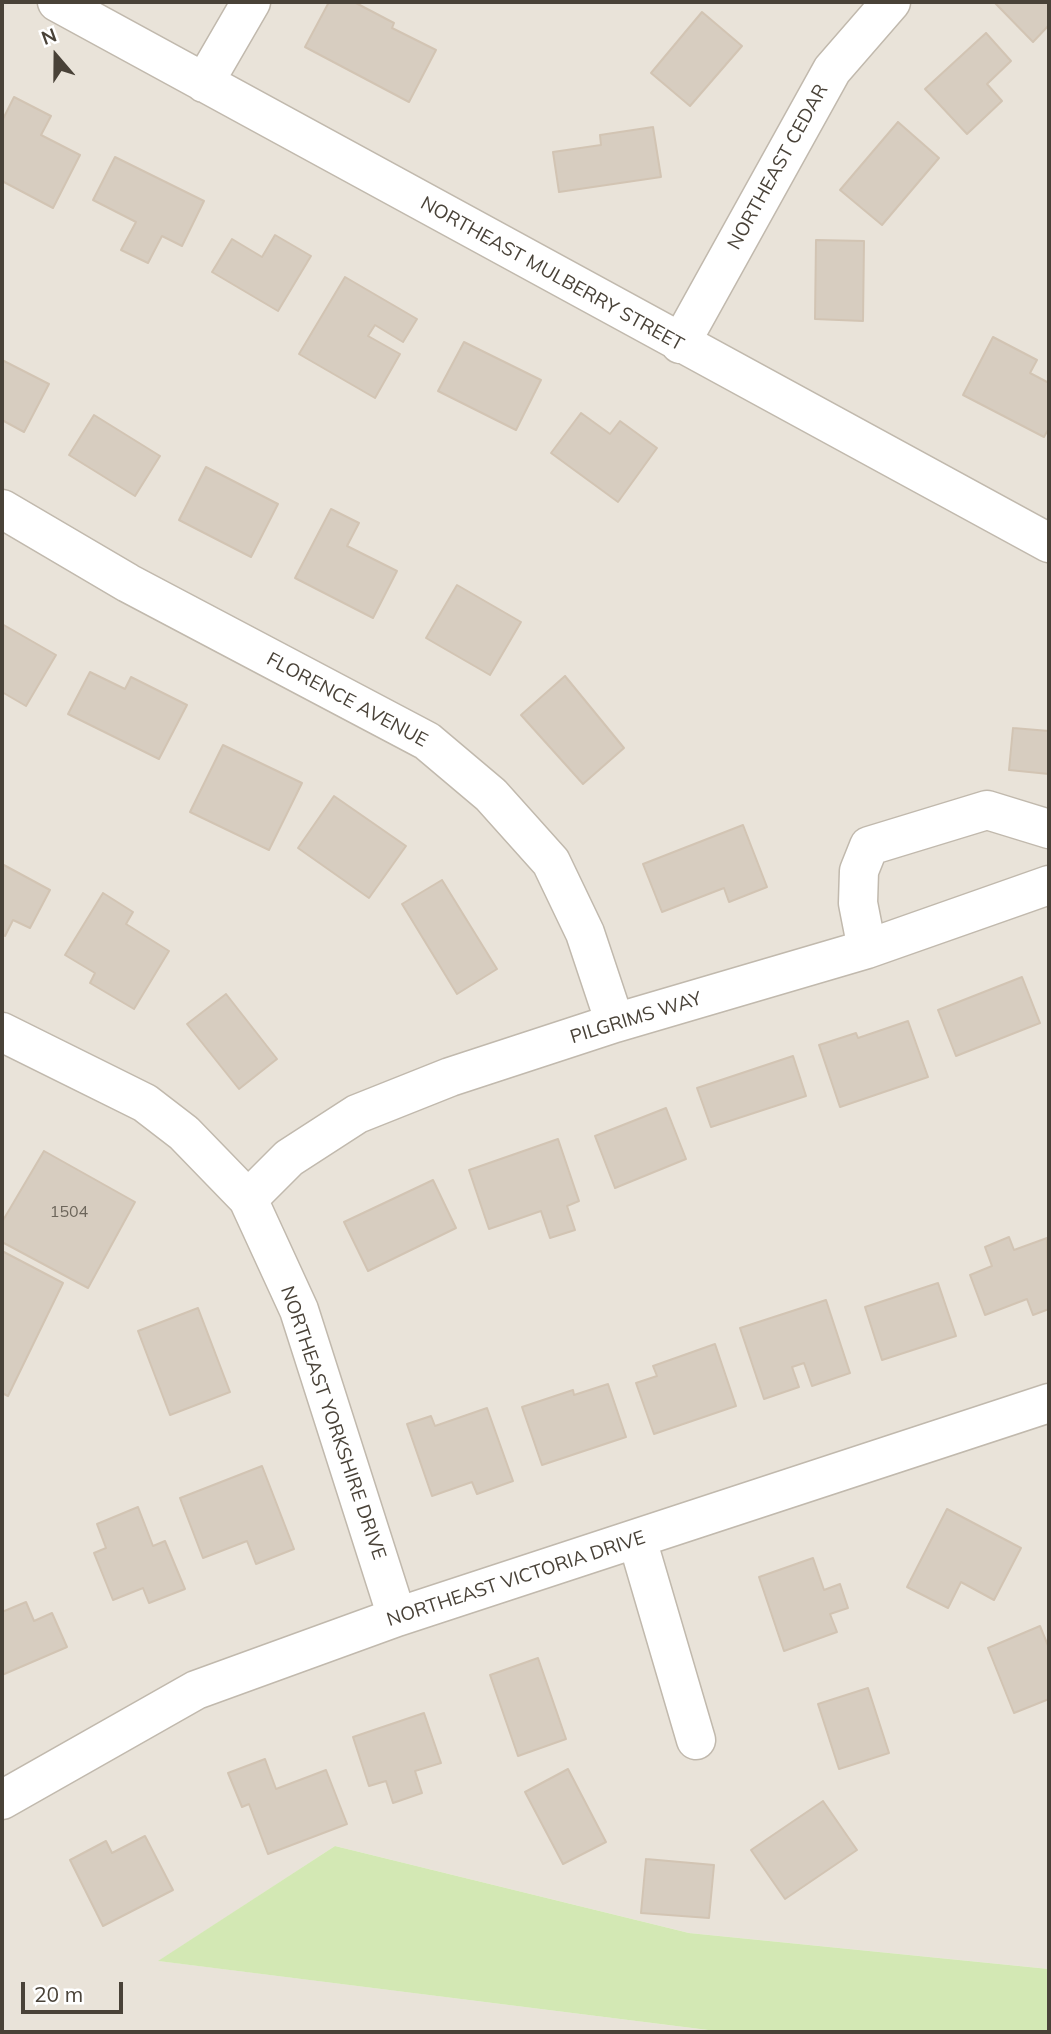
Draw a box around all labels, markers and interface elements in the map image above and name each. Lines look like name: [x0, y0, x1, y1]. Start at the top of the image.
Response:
north arrow: [21, 21, 91, 91]
text: N: [38, 23, 60, 50]
street label: NORTHEAST CEDAR: [723, 80, 833, 254]
street label: NORTHEAST MULBERRY STREET: [416, 192, 688, 356]
street label: FLORENCE AVENUE: [263, 648, 431, 752]
street label: PILGRIMS WAY: [567, 987, 705, 1049]
house number: 1504: [50, 1202, 88, 1222]
street label: NORTHEAST YORKSHIRE DRIVE: [275, 1283, 391, 1563]
street label: NORTHEAST VICTORIA DRIVE: [384, 1526, 648, 1632]
scale bar: [24, 1968, 126, 2012]
text: 20 m: [34, 1981, 83, 2007]

